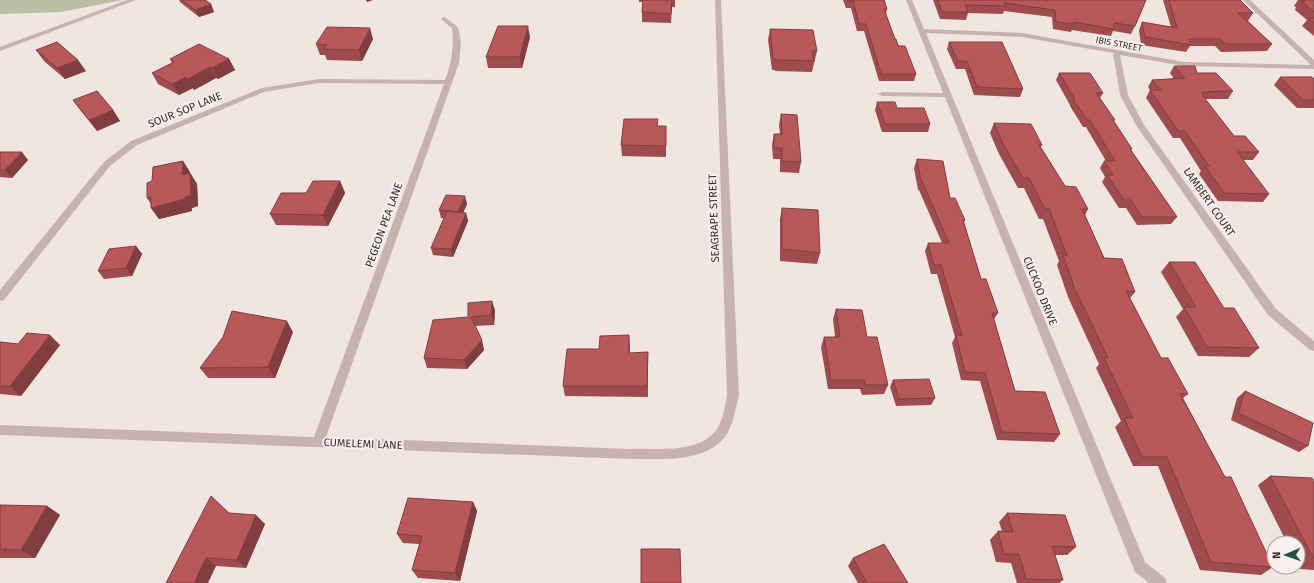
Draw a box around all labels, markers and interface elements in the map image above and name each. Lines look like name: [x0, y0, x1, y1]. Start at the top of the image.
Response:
street label: IBIS STREET: [1095, 35, 1143, 53]
street label: SOUR SOP LANE: [146, 89, 224, 131]
street label: LAMBERT COURT: [1180, 165, 1238, 239]
street label: SEAGRAPE STREET: [706, 173, 722, 263]
street label: PEGEON PEA LANE: [363, 181, 405, 269]
street label: CUCKOO DRIVE: [1020, 255, 1060, 327]
street label: CUMELEMI LANE: [323, 436, 403, 452]
north arrow: [1266, 535, 1306, 575]
text: N: [1270, 551, 1283, 559]

